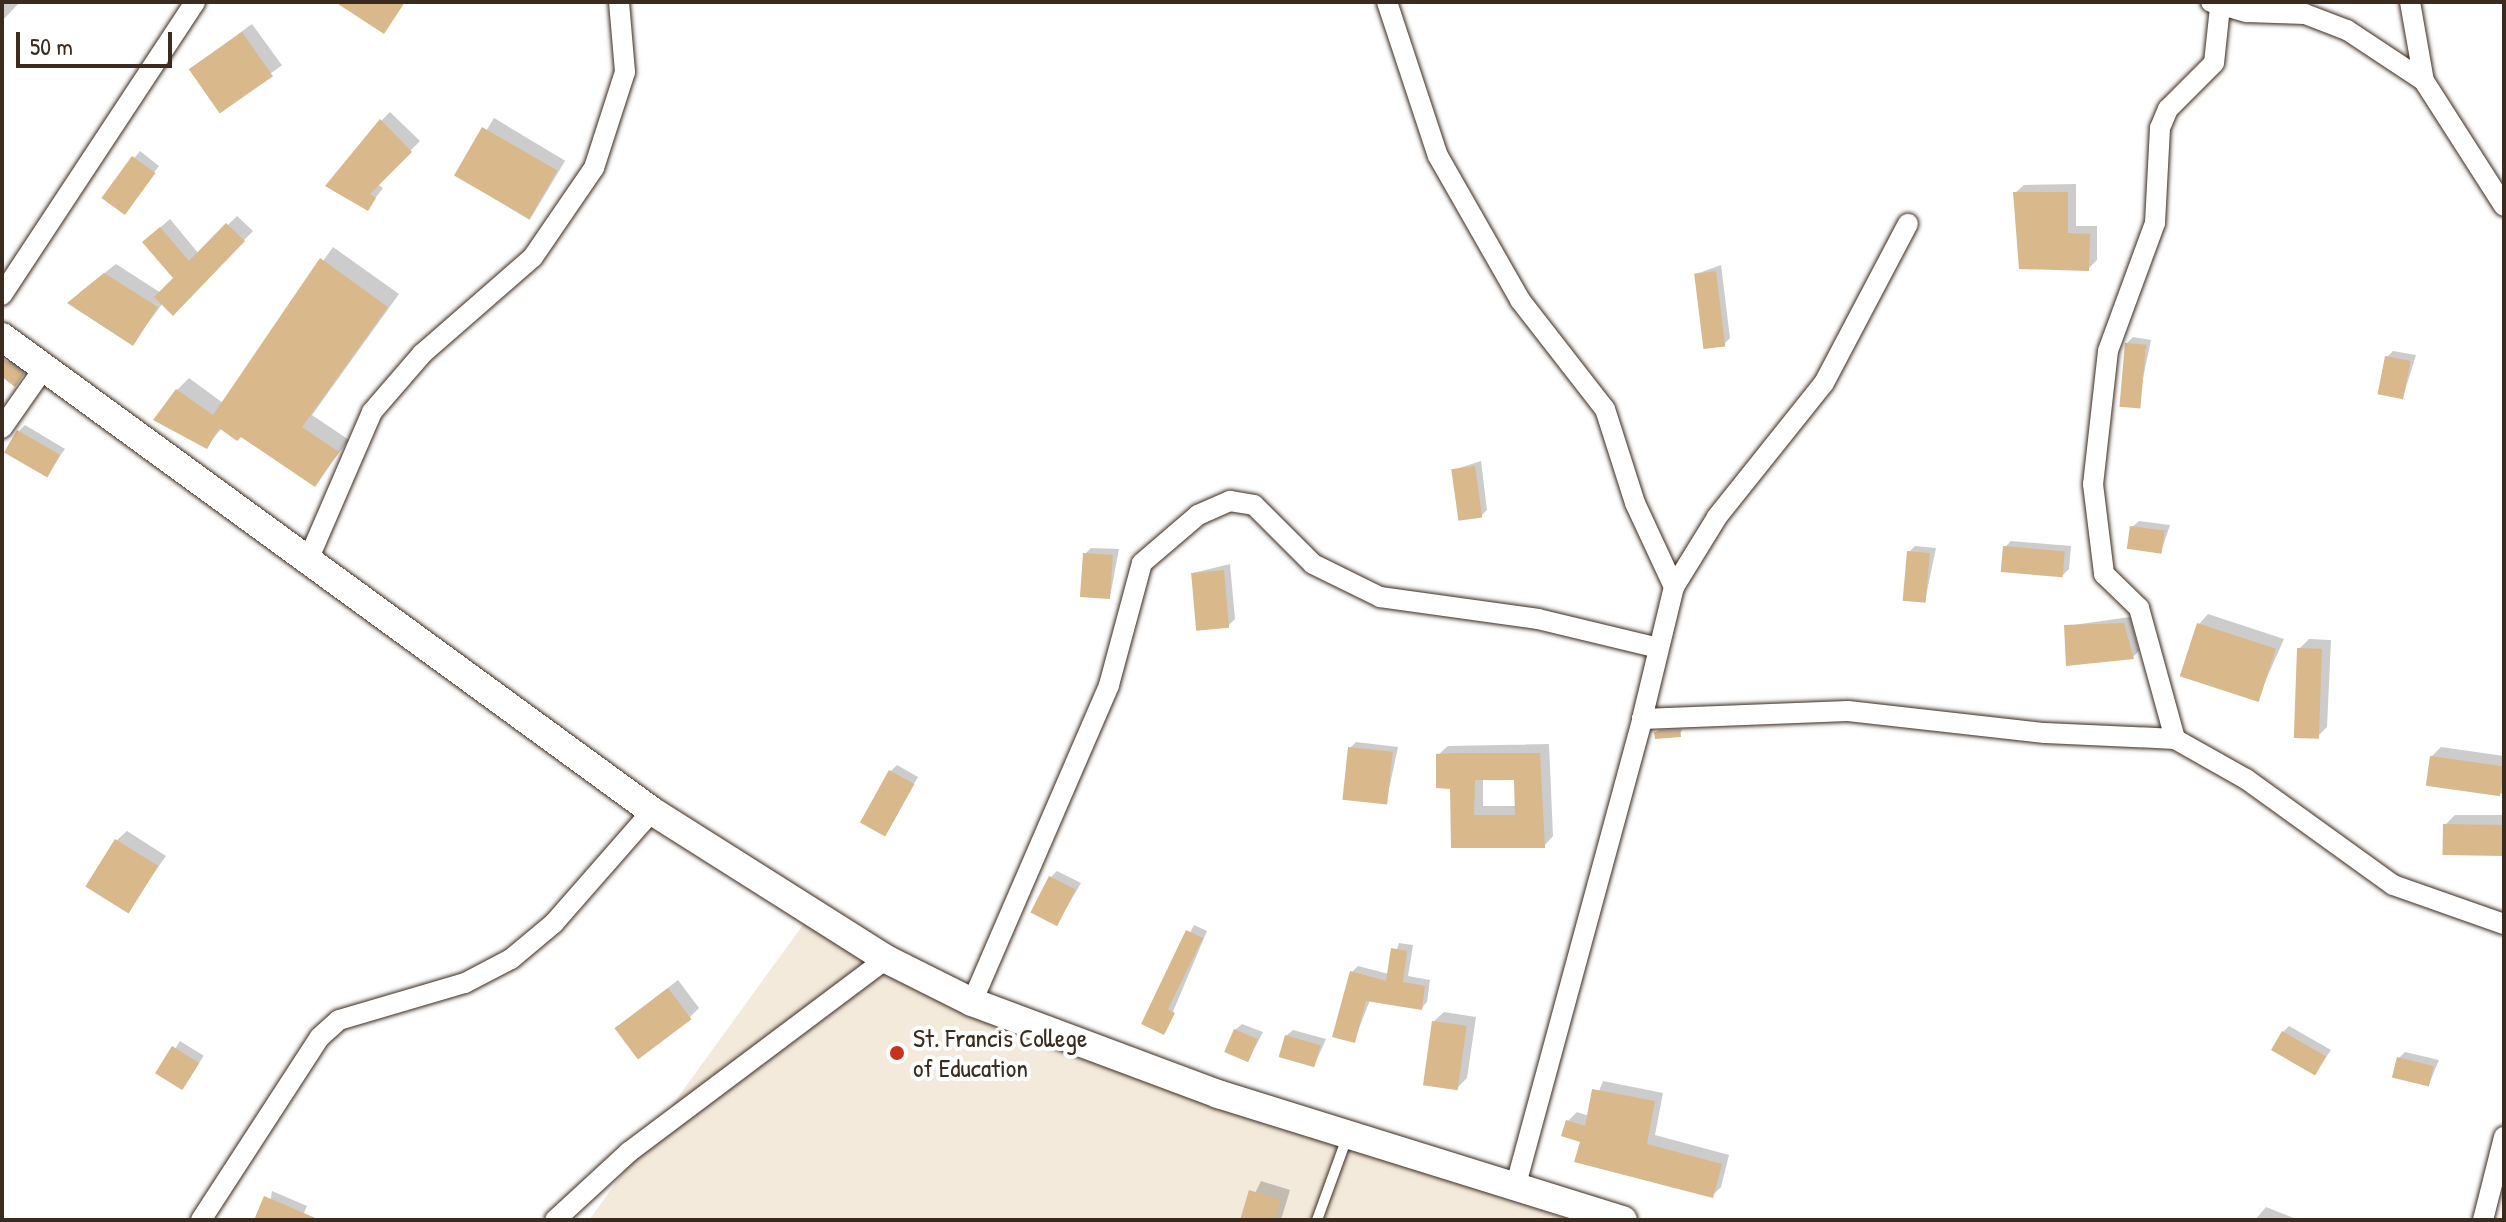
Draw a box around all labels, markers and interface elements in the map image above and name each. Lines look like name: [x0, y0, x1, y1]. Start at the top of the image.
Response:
scale bar: [20, 16, 176, 66]
text: 50 m: [30, 30, 73, 62]
place label: St. Francis College of Education: [913, 1022, 1087, 1084]
marker: St. Francis College of Education: [888, 1044, 906, 1062]

